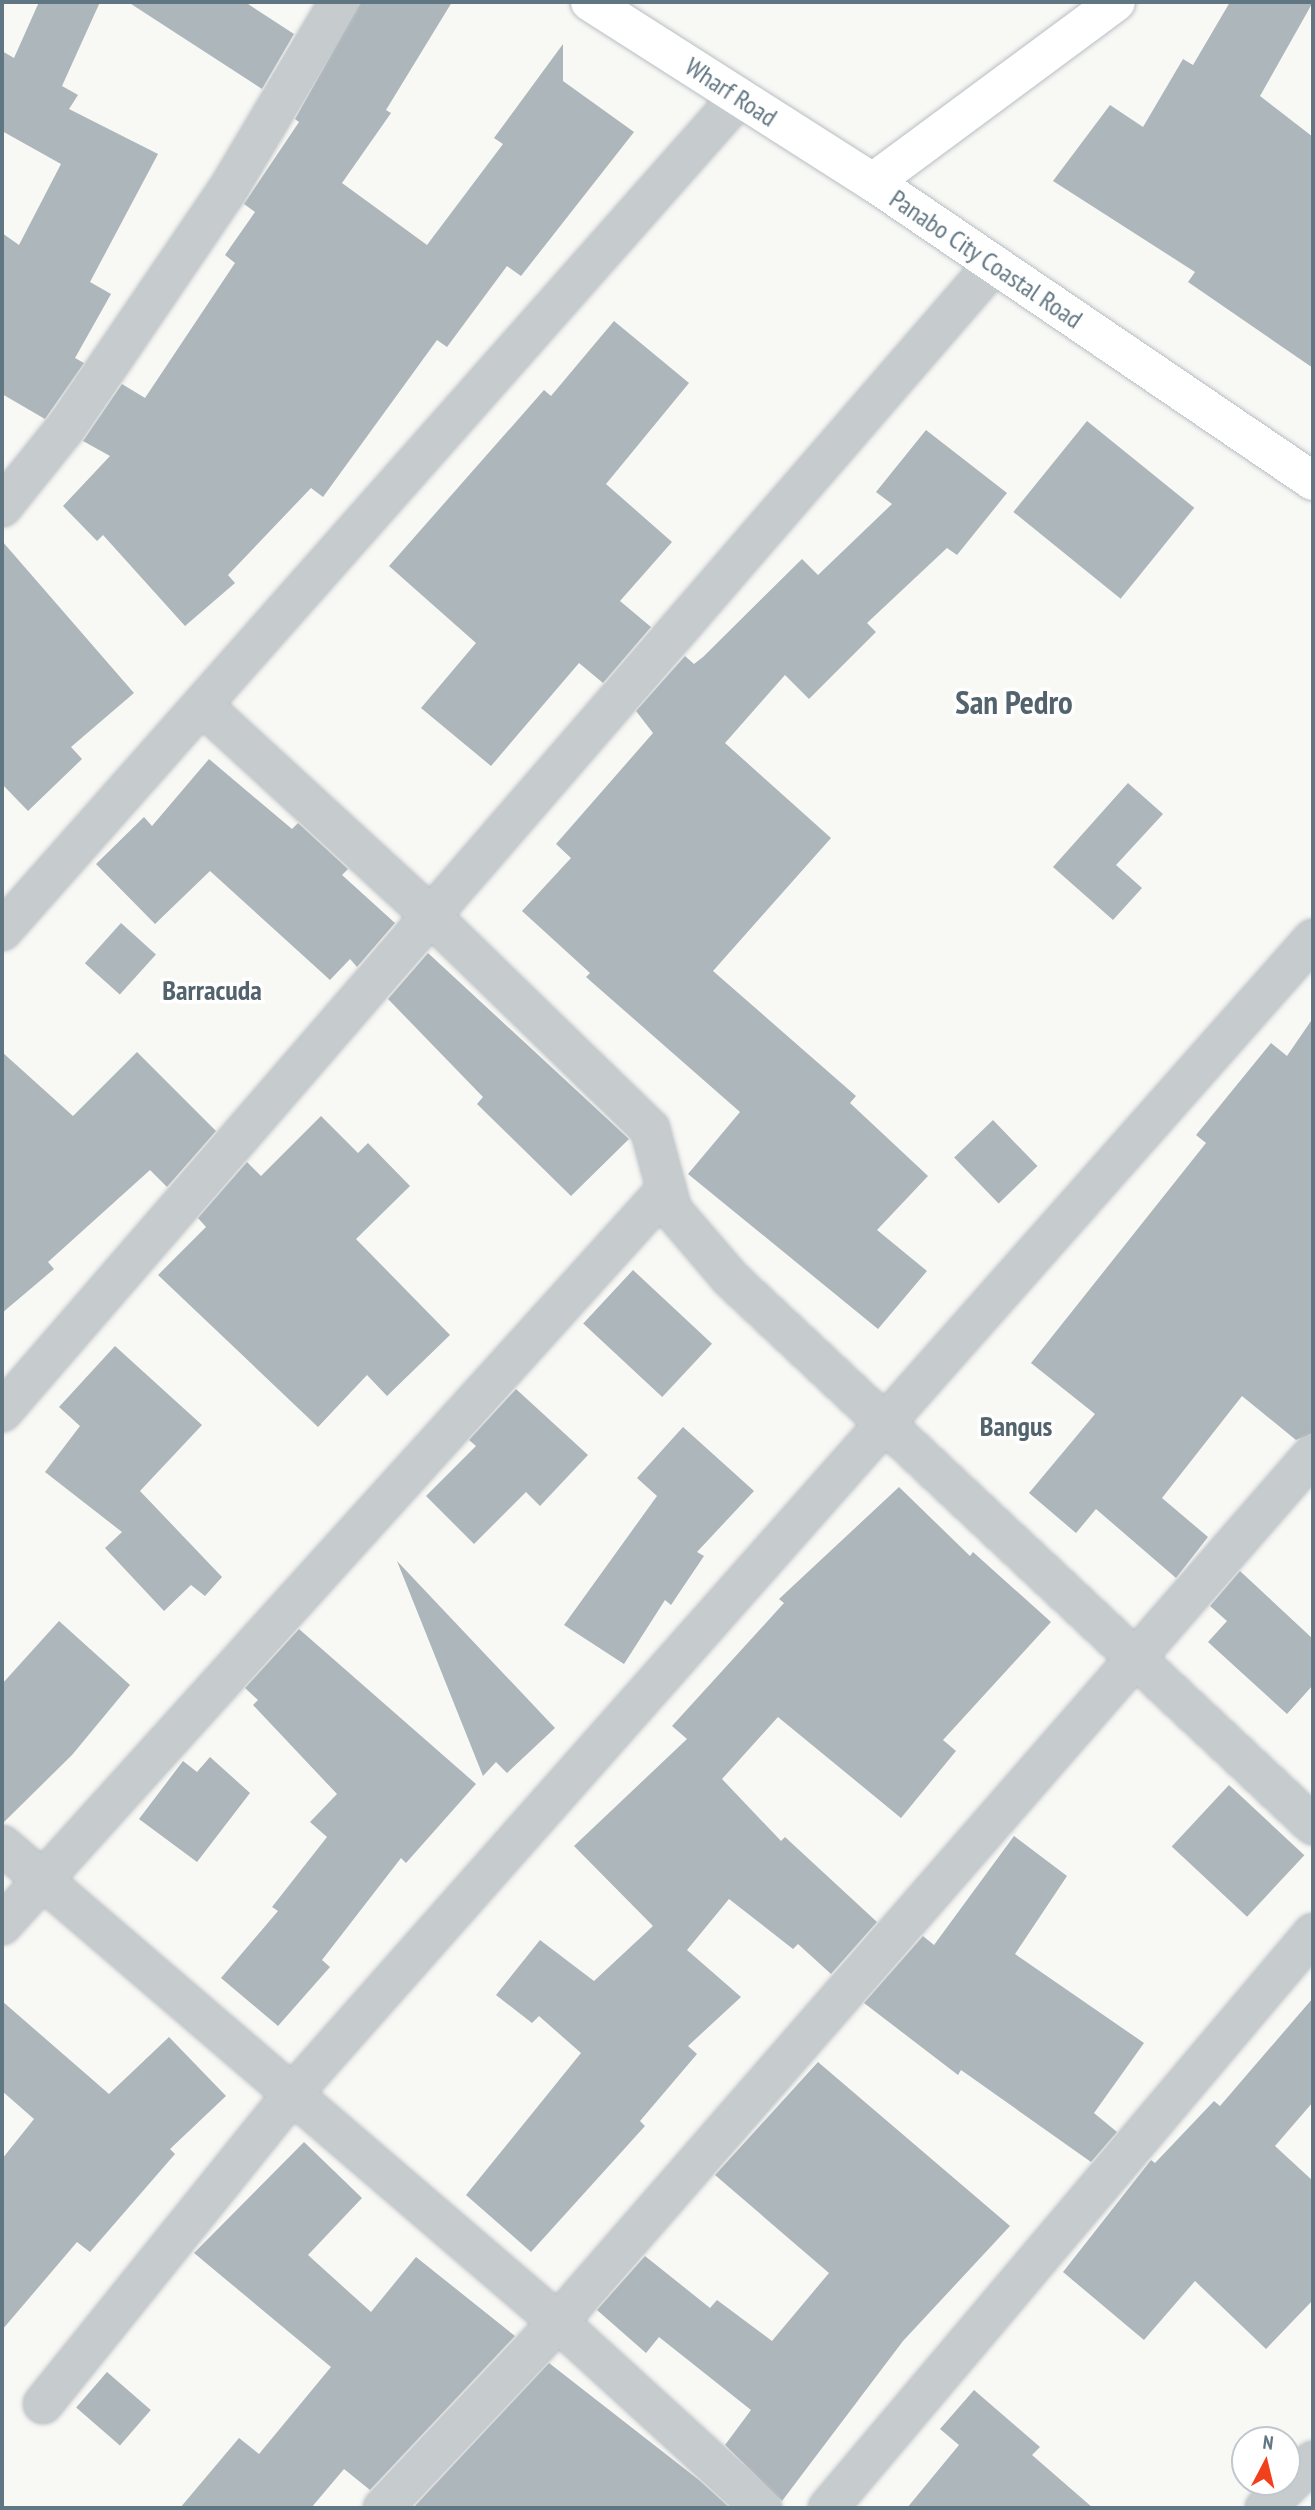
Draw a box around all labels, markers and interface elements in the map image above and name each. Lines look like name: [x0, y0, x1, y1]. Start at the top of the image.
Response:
street label: Wharf Road: [679, 51, 783, 133]
street label: Panabo City Coastal Road: [884, 183, 1088, 335]
district label: San Pedro: [955, 682, 1073, 722]
district label: Barracuda: [162, 973, 262, 1007]
district label: Bangus: [980, 1409, 1052, 1443]
north arrow: [1231, 2426, 1301, 2496]
text: N: [1262, 2430, 1275, 2455]

